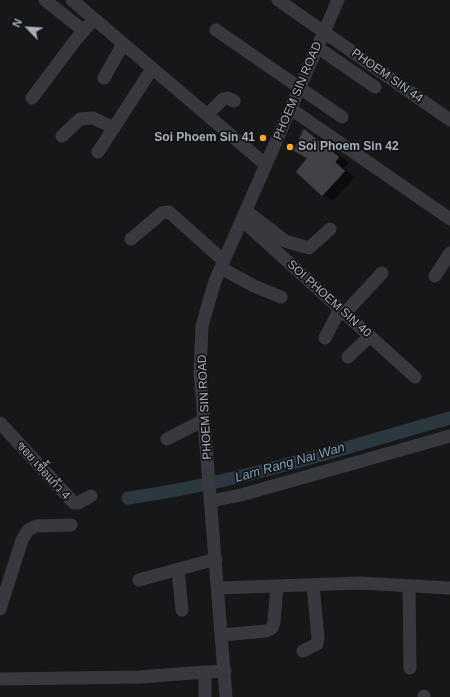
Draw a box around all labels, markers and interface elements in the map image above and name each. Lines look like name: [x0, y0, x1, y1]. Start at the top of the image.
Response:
north arrow: [8, 8, 48, 48]
text: N: [10, 17, 24, 29]
street label: PHOEM SIN ROAD: [271, 40, 325, 142]
street label: PHOEM SIN 44: [348, 46, 426, 106]
place label: Soi Phoem Sin 41: [154, 131, 255, 145]
marker: Soi Phoem Sin 41: [258, 133, 268, 143]
place label: Soi Phoem Sin 42: [298, 140, 399, 154]
marker: Soi Phoem Sin 42: [285, 142, 295, 152]
street label: SOI PHOEM SIN 40: [284, 258, 374, 340]
street label: PHOEM SIN ROAD: [195, 354, 215, 460]
street label: ซอย เชื้อแก้ว 4: [13, 439, 73, 503]
water label: Lam Rang Nai Wan: [233, 440, 347, 486]

